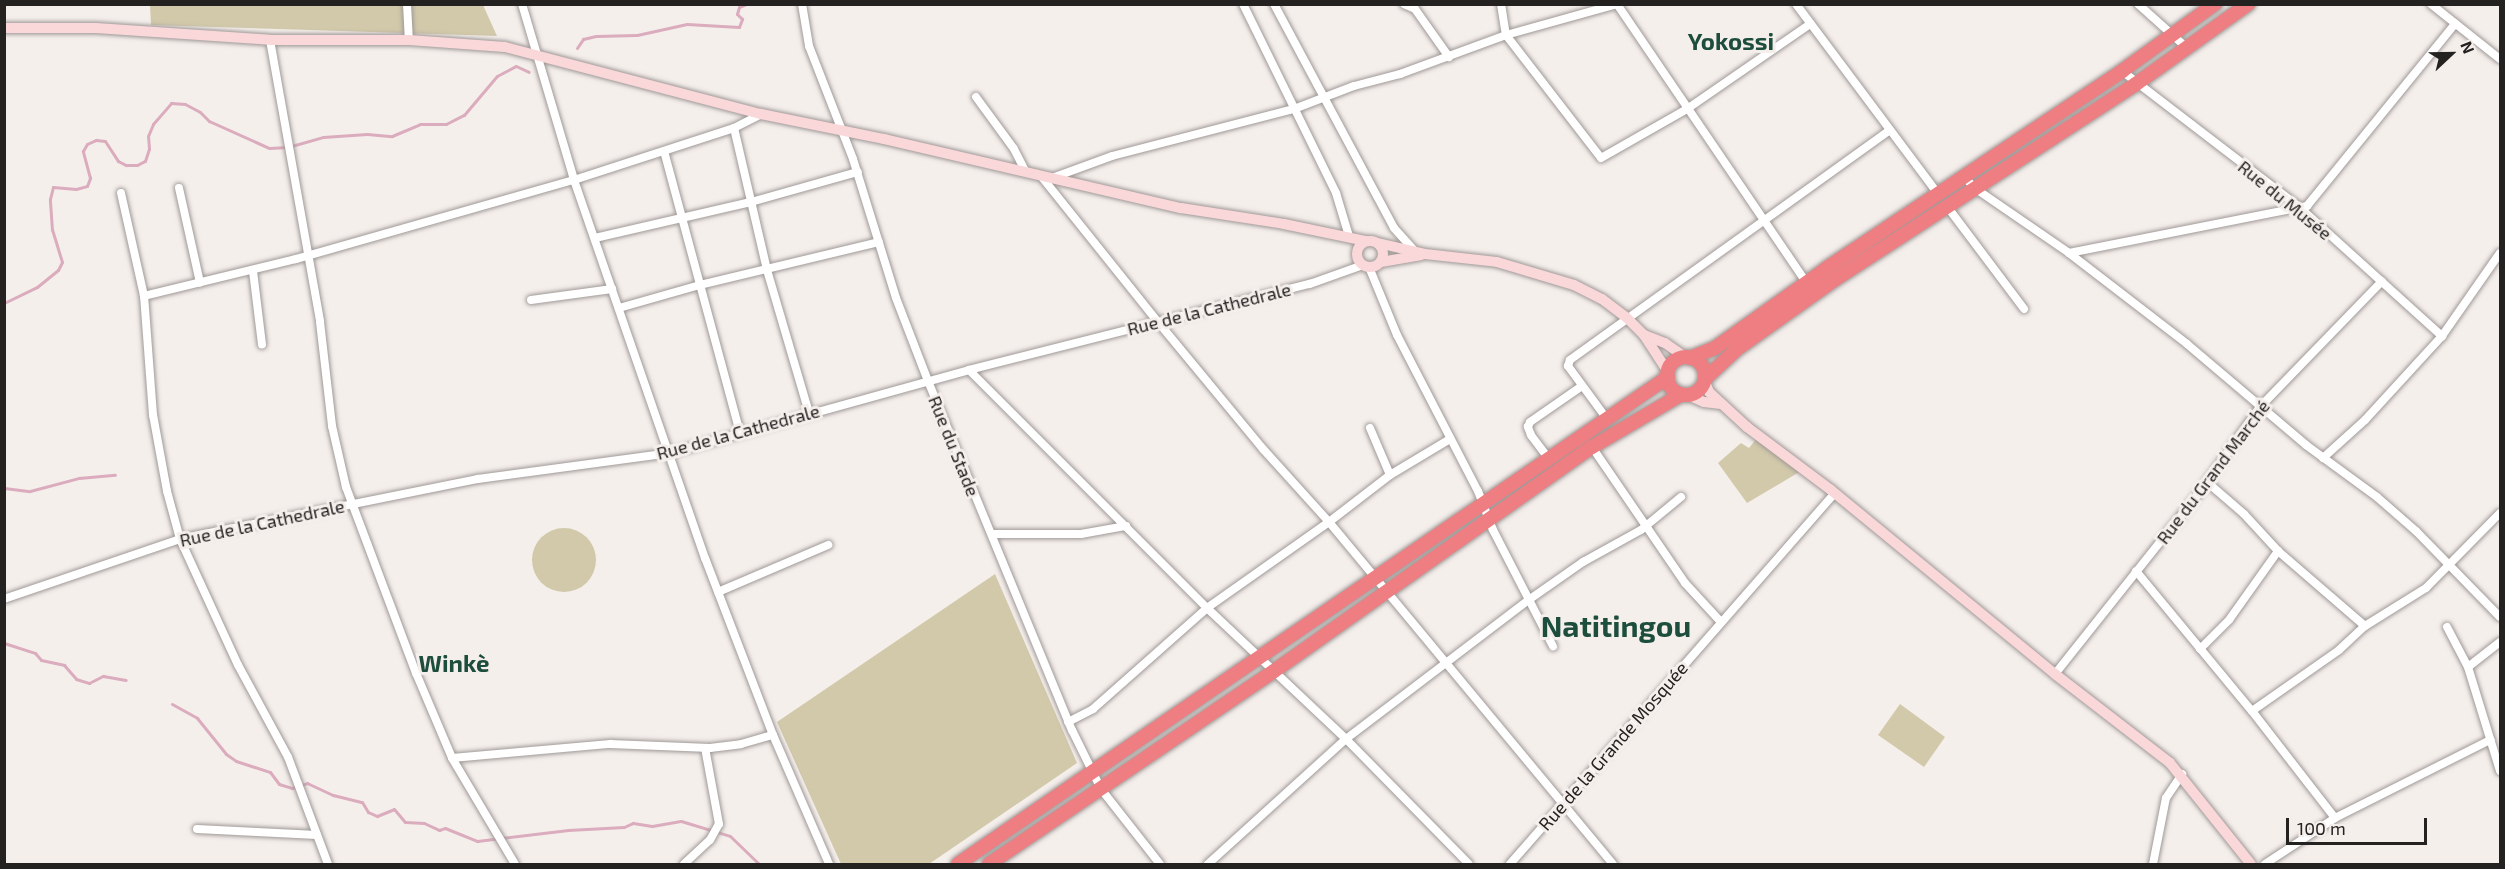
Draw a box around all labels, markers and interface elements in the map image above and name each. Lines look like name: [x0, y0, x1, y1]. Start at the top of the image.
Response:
north arrow: [2421, 24, 2481, 84]
district label: Yokossi: [1688, 27, 1774, 55]
text: N: [2457, 38, 2479, 56]
street label: Rue du Musée: [2234, 156, 2336, 244]
street label: Rue de la Cathedrale: [1125, 278, 1293, 340]
street label: Rue du Stade: [924, 393, 984, 499]
street label: Rue du Grand Marché: [2152, 396, 2274, 548]
street label: Rue de la Cathedrale: [654, 400, 822, 464]
street label: Rue de la Cathedrale: [178, 495, 346, 551]
district label: Natitingou: [1541, 607, 1691, 643]
district label: Winkè: [419, 649, 489, 677]
street label: Rue de la Grande Mosquée: [1534, 657, 1692, 835]
scale bar: [2289, 806, 2430, 844]
text: 100 m: [2297, 817, 2346, 839]

